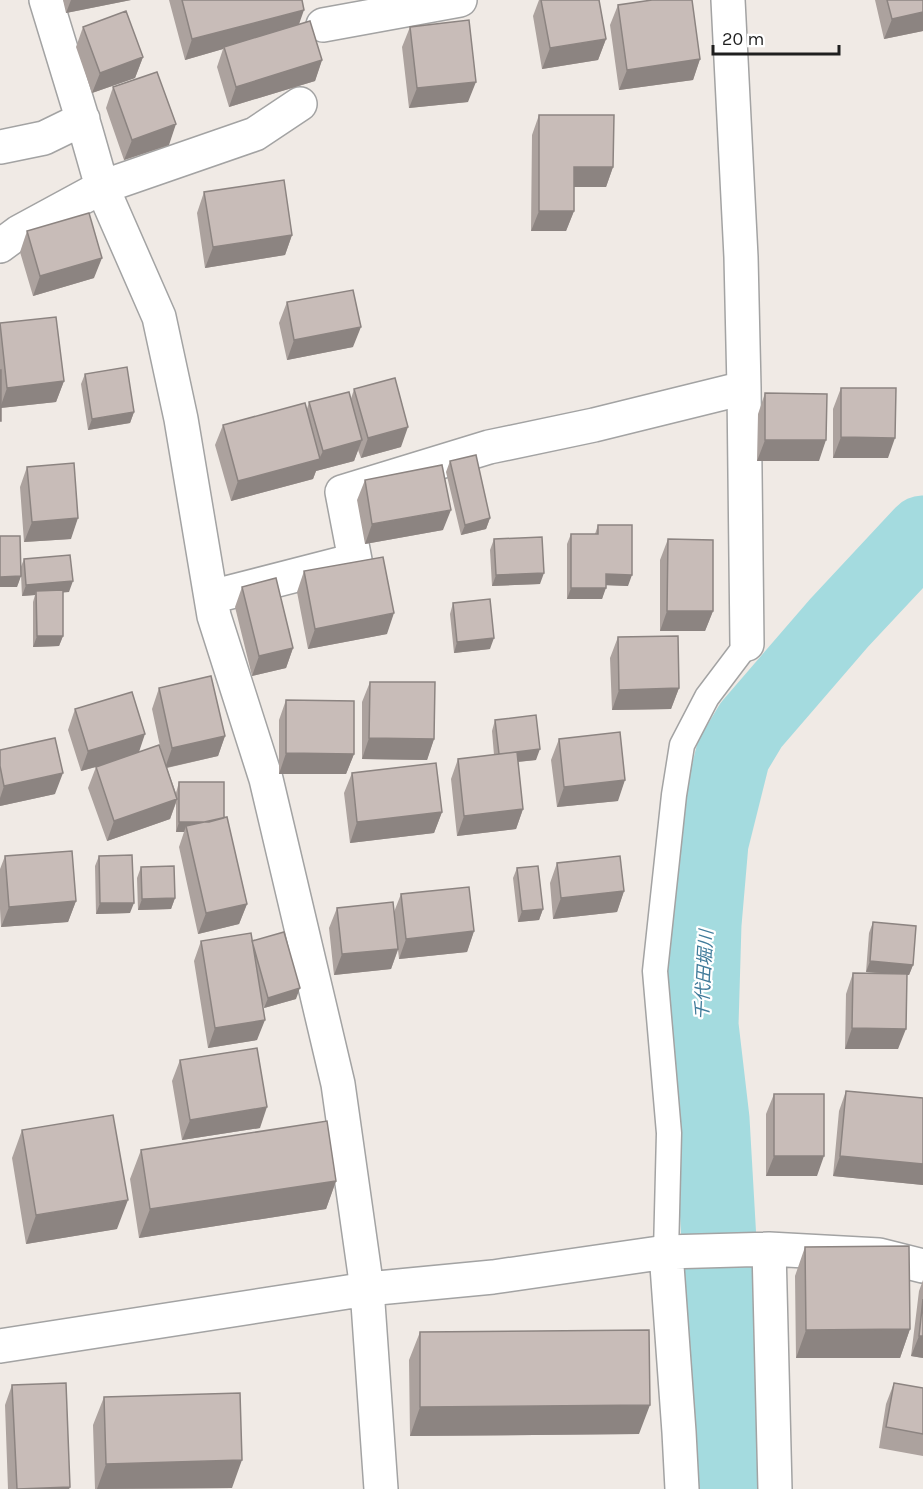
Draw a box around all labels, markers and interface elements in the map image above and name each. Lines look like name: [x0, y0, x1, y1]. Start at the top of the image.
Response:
scale bar: [713, 18, 839, 56]
text: 20 m: [722, 28, 764, 50]
water label: 千代田堀川: [691, 927, 717, 1021]

